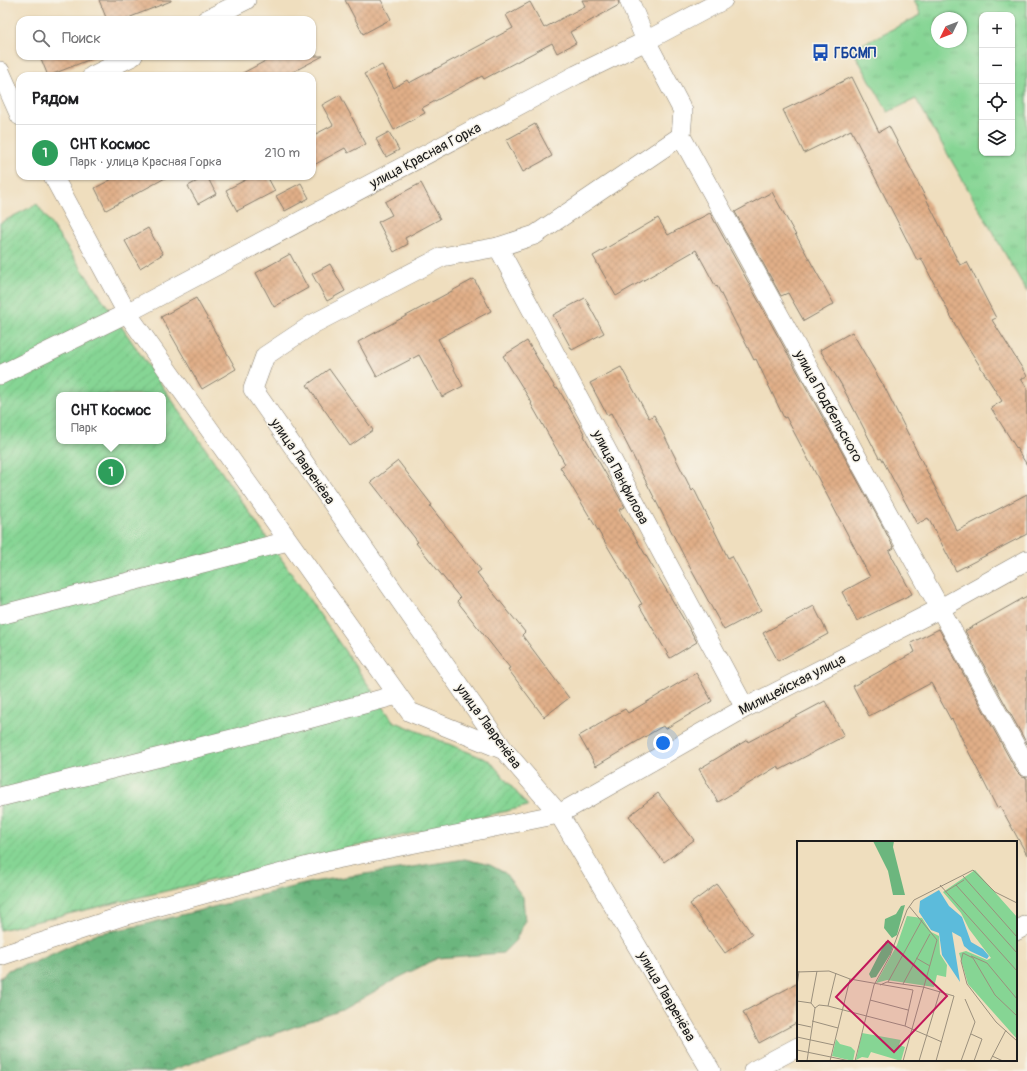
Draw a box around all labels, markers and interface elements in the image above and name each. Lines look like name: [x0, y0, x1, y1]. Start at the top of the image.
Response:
north arrow: [931, 12, 967, 48]
map controls: [979, 12, 1015, 156]
button: +: [979, 12, 1015, 48]
search box: [16, 16, 316, 60]
icon: search: [30, 27, 52, 49]
text: Поиск: [62, 29, 101, 48]
bus stop icon: ГБСМП: [811, 43, 831, 63]
place label: ГБСМП: [834, 45, 877, 62]
button: −: [979, 48, 1015, 84]
button: locate: [979, 84, 1015, 120]
text: Рядом: [32, 88, 79, 109]
street label: улица Красная Горка: [366, 119, 484, 192]
button: layers: [979, 120, 1015, 156]
text: СНТ Космос: [70, 135, 150, 154]
text: 1: [42, 145, 48, 161]
text: 210 m: [264, 145, 300, 161]
text: Парк · улица Красная Горка: [70, 154, 222, 170]
street label: улица Подбельского: [790, 347, 867, 465]
popup: [56, 392, 166, 444]
text: СНТ Космос: [71, 401, 151, 420]
street label: улица Лавренёва: [266, 414, 339, 508]
text: Парк: [71, 420, 98, 436]
street label: улица Панфилова: [588, 426, 653, 527]
pin: 1: [98, 457, 124, 487]
street label: Милицейская улица: [736, 650, 848, 719]
street label: улица Лавренёва: [451, 680, 525, 772]
your location: [653, 733, 673, 753]
inset map: [797, 841, 1017, 1061]
street label: улица Лавренёва: [633, 947, 699, 1044]

